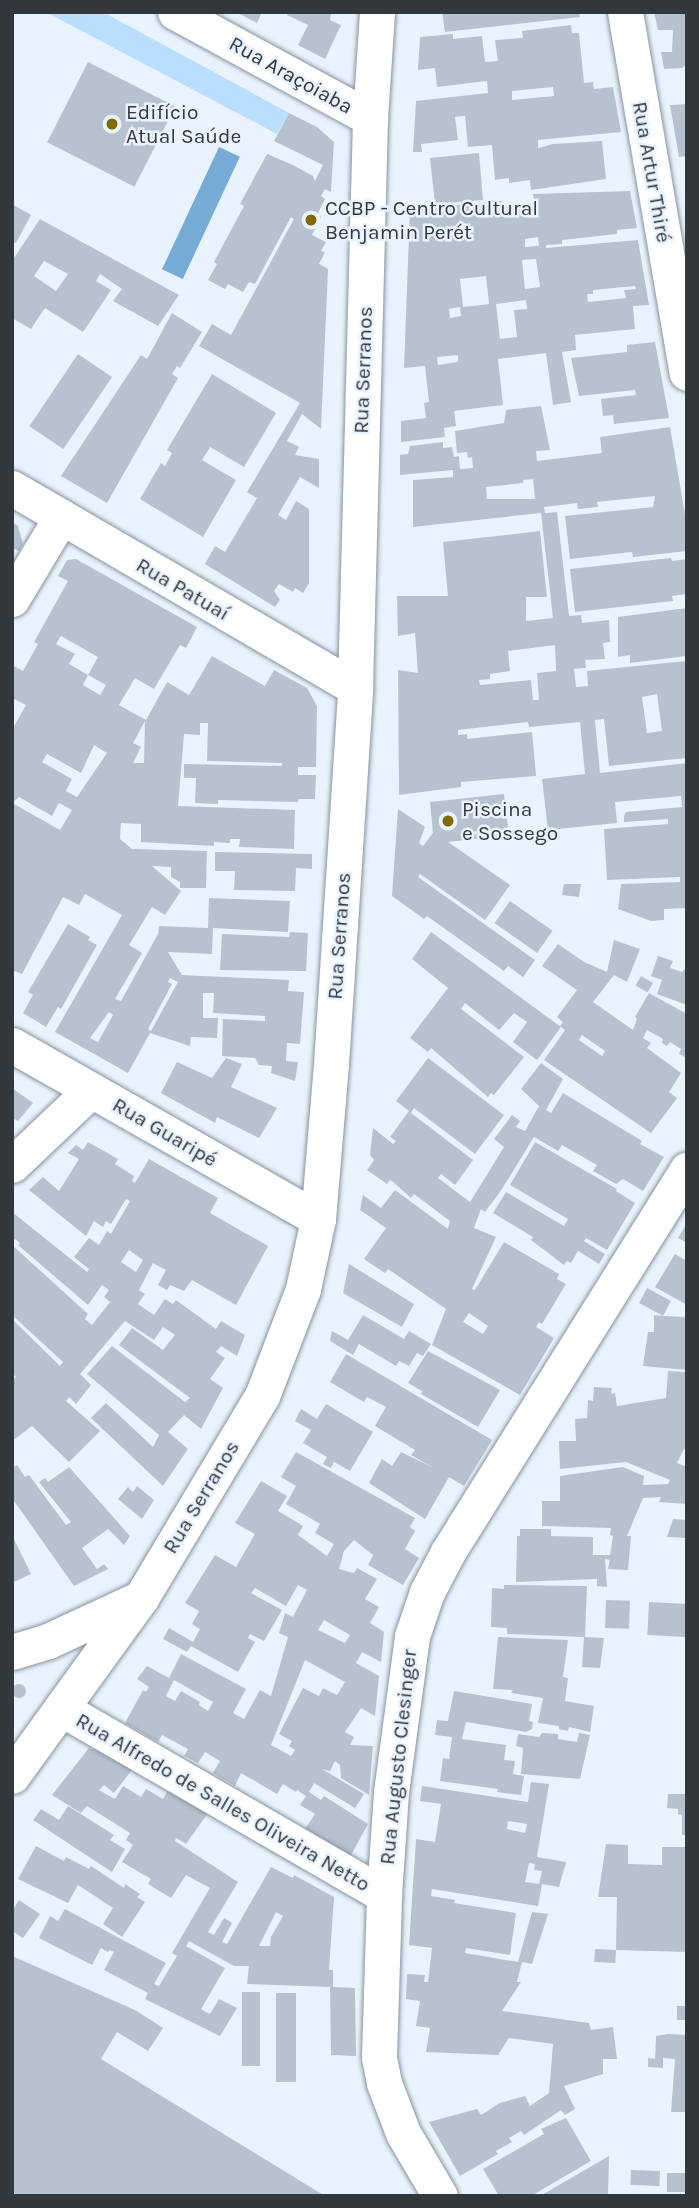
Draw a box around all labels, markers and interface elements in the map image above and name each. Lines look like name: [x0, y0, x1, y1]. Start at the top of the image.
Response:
street label: Rua Araçoiaba: [225, 31, 357, 119]
place label: Edifício Atual Saúde: [126, 99, 241, 149]
street label: Rua Artur Thiré: [627, 100, 677, 244]
marker: Edifício Atual Saúde: [104, 116, 120, 132]
place label: CCBP - Centro Cultural Benjamin Perét: [325, 195, 538, 245]
marker: CCBP - Centro Cultural Benjamin Perét: [303, 212, 319, 228]
street label: Rua Serranos: [348, 306, 378, 434]
street label: Rua Patuaí: [132, 552, 234, 626]
place label: Piscina e Sossego: [462, 796, 558, 846]
marker: Piscina e Sossego: [440, 813, 456, 829]
street label: Rua Serranos: [322, 872, 356, 1000]
street label: Rua Guaripé: [108, 1092, 222, 1172]
street label: Rua Serranos: [157, 1436, 245, 1558]
street label: Rua Augusto Clesinger: [374, 1648, 422, 1866]
street label: Rua Alfredo de Salles Oliveira Netto: [71, 1707, 375, 1897]

